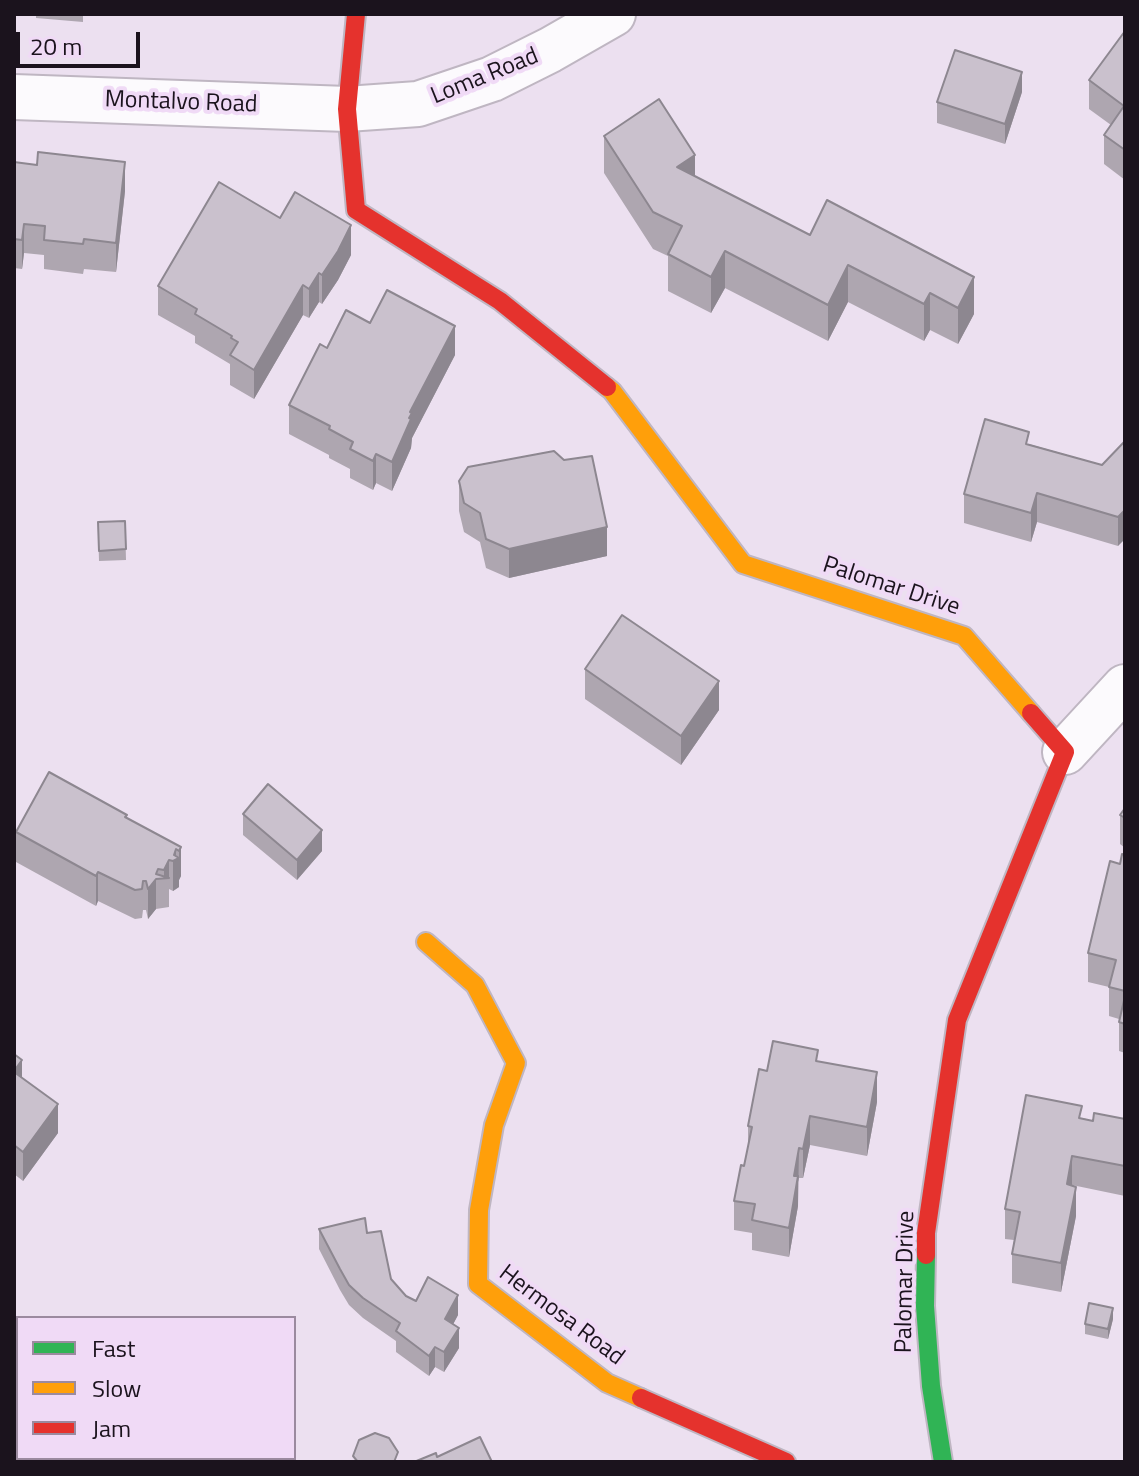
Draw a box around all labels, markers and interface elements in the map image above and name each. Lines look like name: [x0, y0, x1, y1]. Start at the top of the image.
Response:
scale bar: [20, 16, 144, 66]
text: 20 m: [30, 28, 82, 64]
street label: Loma Road: [427, 42, 543, 112]
street label: Montalvo Road: [104, 86, 258, 120]
street label: Palomar Drive: [819, 551, 963, 623]
street label: Palomar Drive: [890, 1211, 922, 1353]
street label: Hermosa Road: [493, 1259, 629, 1373]
legend: [16, 1316, 296, 1460]
text: Fast: [92, 1330, 135, 1366]
text: Slow: [92, 1370, 141, 1406]
text: Jam: [92, 1410, 131, 1446]

